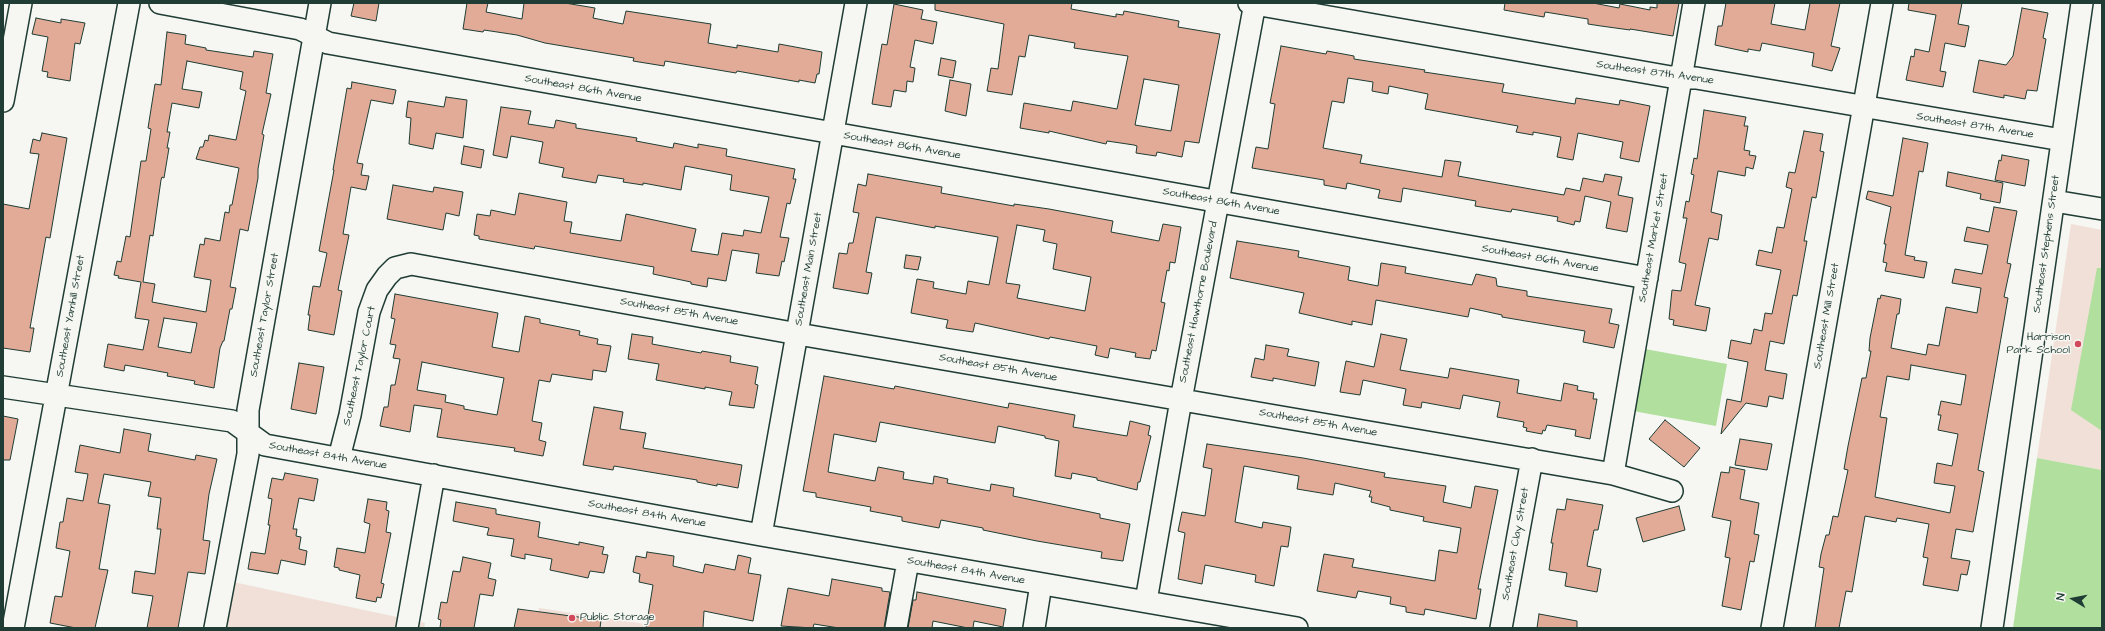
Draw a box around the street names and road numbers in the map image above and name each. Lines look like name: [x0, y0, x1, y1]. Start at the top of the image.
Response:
street label: Southeast 87th Avenue: [1595, 58, 1715, 88]
street label: Southeast 86th Avenue: [523, 72, 643, 106]
street label: Southeast 87th Avenue: [1915, 110, 2035, 142]
street label: Southeast 86th Avenue: [842, 129, 962, 163]
street label: Southeast Market Street: [1636, 172, 1672, 304]
street label: Southeast Stephens Street: [2031, 174, 2063, 314]
street label: Southeast 86th Avenue: [1161, 185, 1281, 219]
street label: Southeast Main Street: [793, 211, 825, 327]
street label: Southeast Hawthorne Boulevard: [1177, 220, 1221, 384]
street label: Southeast 86th Avenue: [1480, 242, 1600, 276]
street label: Southeast Taylor Street: [248, 252, 282, 378]
street label: Southeast Yamhill Street: [54, 254, 88, 378]
street label: Southeast Mill Street: [1811, 262, 1843, 370]
street label: Southeast 85th Avenue: [619, 295, 739, 329]
street label: Southeast Taylor Court: [341, 305, 379, 427]
street label: Southeast 85th Avenue: [938, 351, 1058, 385]
street label: Southeast 85th Avenue: [1258, 406, 1378, 440]
street label: Southeast 84th Avenue: [268, 439, 388, 473]
street label: Southeast Clay Street: [1500, 487, 1532, 601]
street label: Southeast 84th Avenue: [587, 497, 707, 531]
street label: Southeast 84th Avenue: [906, 554, 1026, 588]

